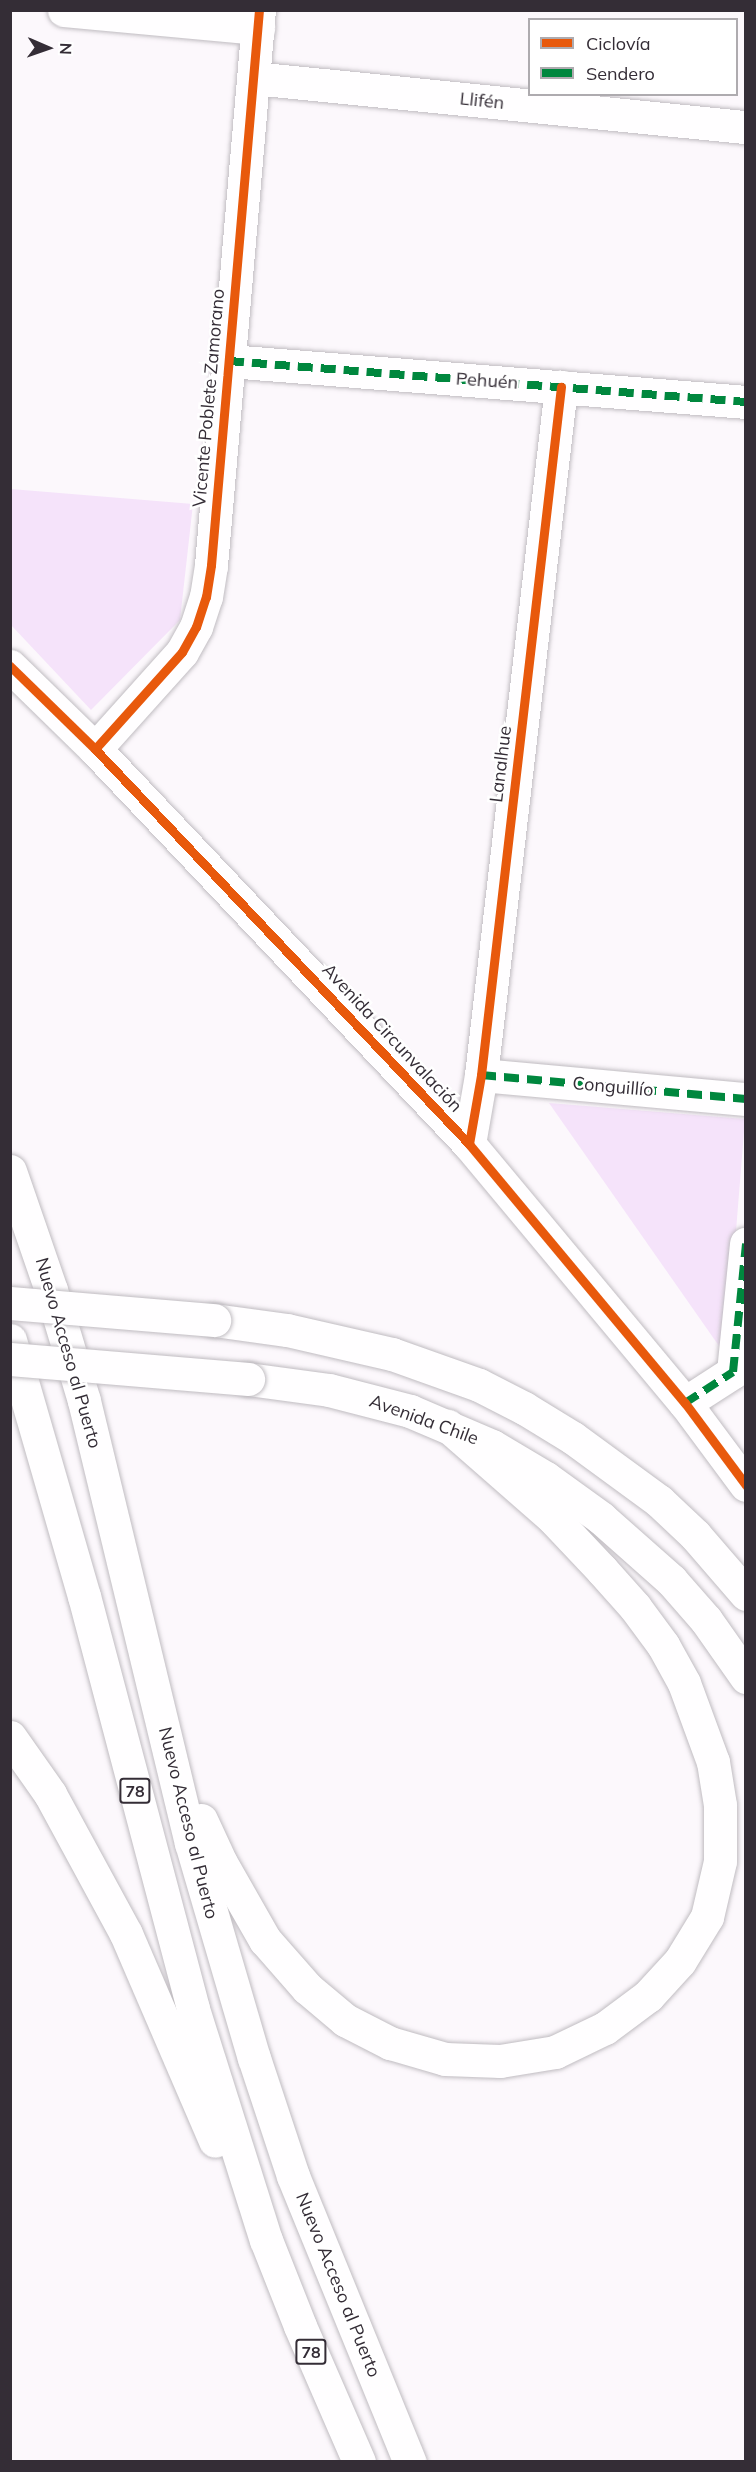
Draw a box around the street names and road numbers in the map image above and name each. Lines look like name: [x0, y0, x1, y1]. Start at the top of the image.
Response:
street label: Llifén: [459, 88, 505, 114]
street label: Vicente Poblete Zamorano: [189, 288, 229, 508]
street label: Pehuén: [455, 368, 519, 394]
street label: Lanalhue: [486, 724, 516, 804]
street label: Avenida Circunvalación: [318, 959, 466, 1117]
street label: Conguillío: [572, 1073, 654, 1101]
street label: Nuevo Acceso al Puerto: [30, 1255, 106, 1451]
street label: Avenida Chile: [367, 1390, 481, 1450]
street label: Nuevo Acceso al Puerto: [154, 1725, 222, 1921]
road number: 78: [118, 1778, 152, 1804]
street label: Nuevo Acceso al Puerto: [291, 2190, 385, 2380]
road number: 78: [294, 2339, 328, 2365]

